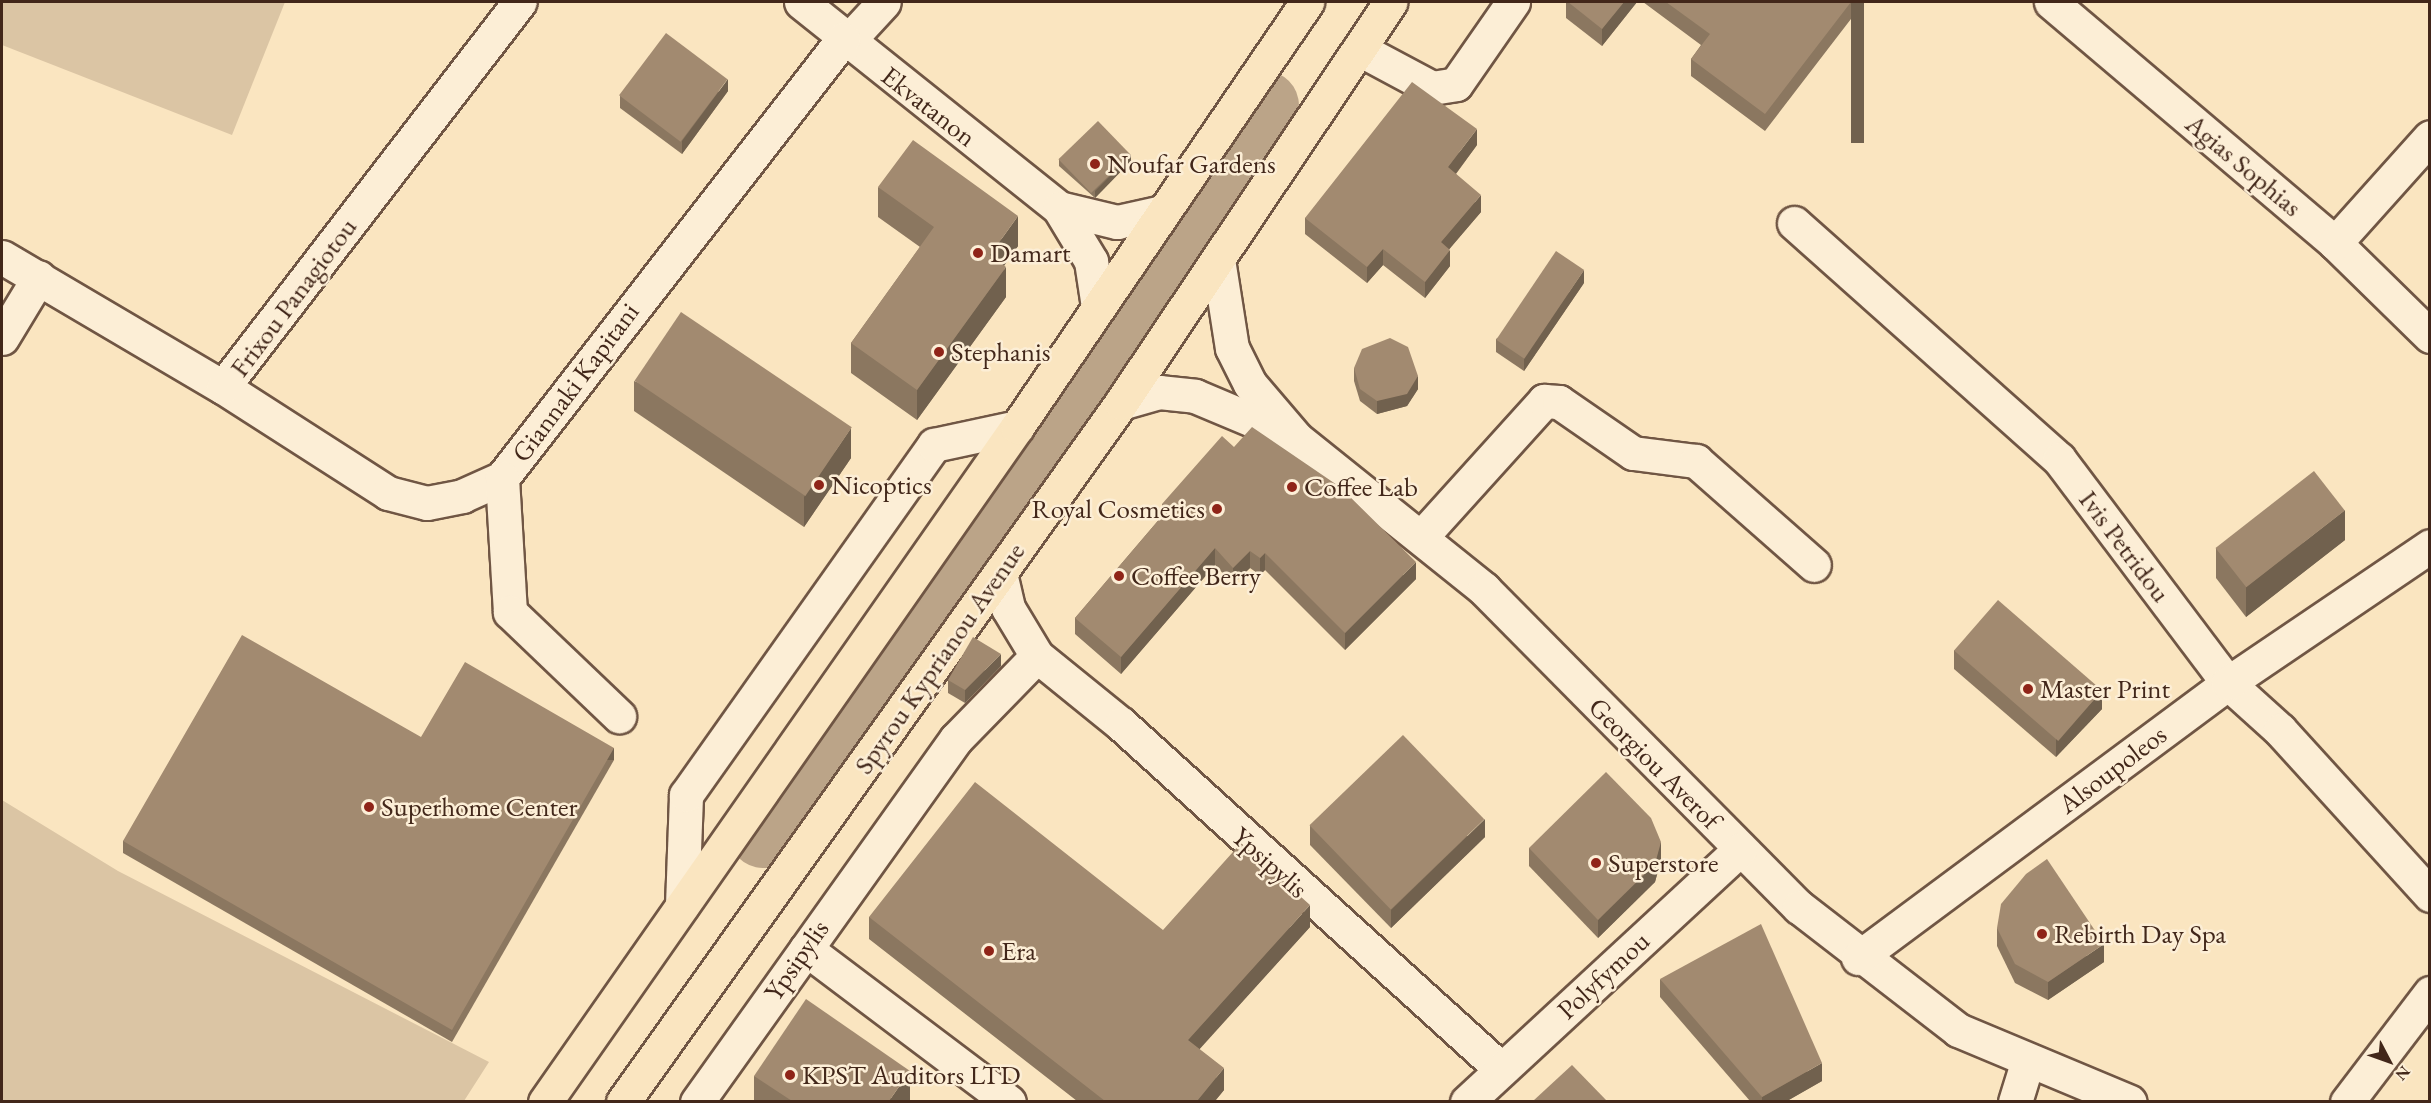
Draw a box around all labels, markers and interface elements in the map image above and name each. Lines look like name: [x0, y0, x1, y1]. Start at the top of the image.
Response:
street label: Ekvatanon: [875, 59, 983, 153]
street label: Agias Sophias: [2179, 107, 2309, 223]
place label: Noufar Gardens: [1107, 148, 1276, 180]
marker: Noufar Gardens: [1088, 157, 1102, 171]
street label: Frixou Panagiotou: [223, 211, 363, 383]
place label: Damart: [990, 237, 1070, 269]
marker: Damart: [971, 246, 985, 260]
street label: Giannaki Kapitani: [505, 296, 645, 468]
place label: Stephanis: [951, 336, 1050, 368]
marker: Stephanis: [932, 345, 946, 359]
place label: Nicoptics: [831, 469, 932, 501]
place label: Coffee Lab: [1304, 471, 1418, 503]
marker: Nicoptics: [812, 478, 826, 492]
marker: Coffee Lab: [1285, 480, 1299, 494]
street label: Ivis Petridou: [2073, 484, 2177, 608]
place label: Royal Cosmetics: [1031, 493, 1205, 525]
marker: Royal Cosmetics: [1210, 502, 1224, 516]
street label: Spyrou Kyprianou Avenue: [847, 536, 1031, 780]
place label: Coffee Berry: [1131, 560, 1261, 592]
marker: Coffee Berry: [1112, 569, 1126, 583]
place label: Master Print: [2040, 673, 2170, 705]
marker: Master Print: [2021, 682, 2035, 696]
street label: Georgiou Averof: [1582, 690, 1728, 836]
street label: Alsoupoleos: [2051, 718, 2173, 820]
place label: Superhome Center: [381, 791, 578, 823]
marker: Superhome Center: [362, 800, 376, 814]
street label: Ypsipylis: [1225, 820, 1315, 904]
place label: Superstore: [1608, 847, 1718, 879]
marker: Superstore: [1589, 856, 1603, 870]
street label: Ypsipylis: [757, 913, 835, 1007]
place label: Rebirth Day Spa: [2054, 918, 2226, 950]
street label: Polyfymou: [1550, 924, 1656, 1026]
marker: Rebirth Day Spa: [2035, 927, 2049, 941]
place label: Era: [1001, 935, 1036, 967]
marker: Era: [982, 944, 996, 958]
north arrow: [2359, 1031, 2419, 1091]
place label: KPST Auditors LTD: [802, 1059, 1020, 1091]
text: N: [2391, 1061, 2415, 1085]
marker: KPST Auditors LTD: [783, 1068, 797, 1082]

